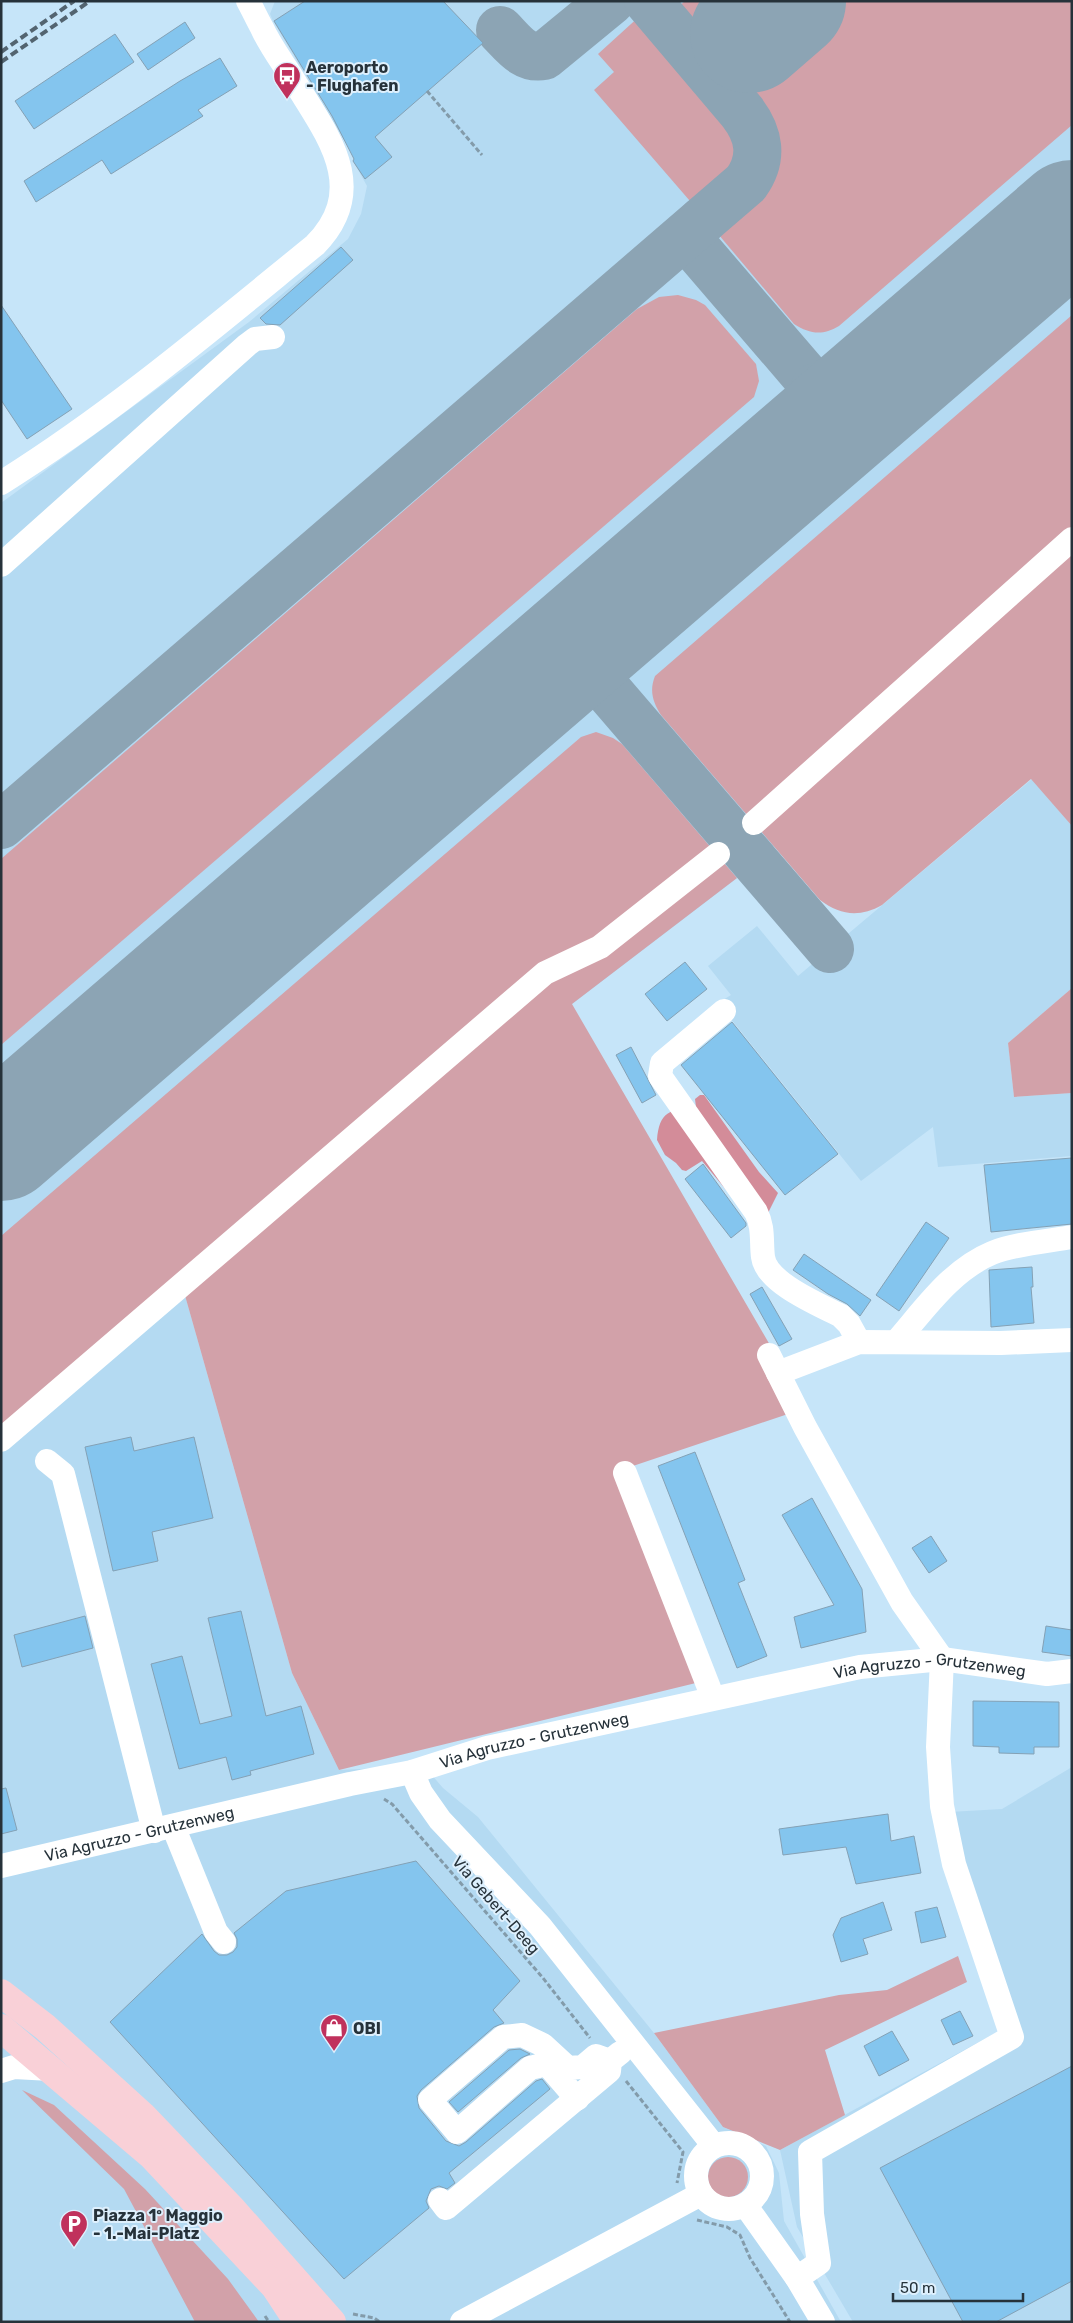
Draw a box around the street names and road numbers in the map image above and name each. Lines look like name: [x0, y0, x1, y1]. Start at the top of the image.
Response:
street label: Via Agruzzo - Grutzenweg: [831, 1649, 1027, 1682]
street label: Via Agruzzo - Grutzenweg: [437, 1708, 630, 1772]
street label: Via Agruzzo - Grutzenweg: [43, 1802, 236, 1865]
street label: Via Gebert-Deeg: [448, 1852, 544, 1958]

